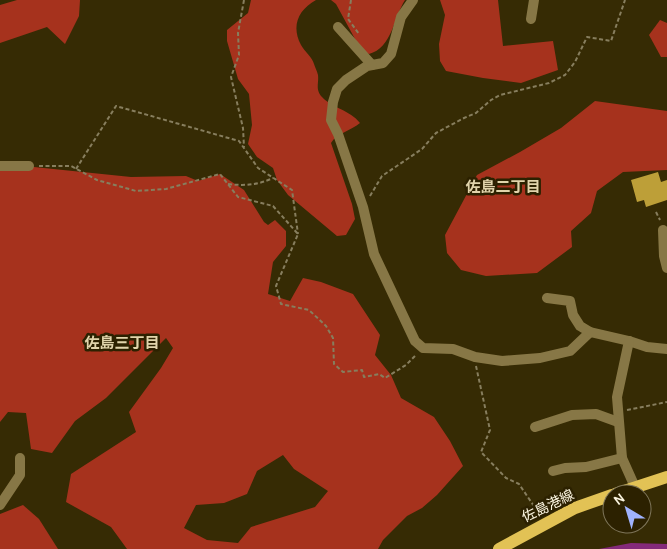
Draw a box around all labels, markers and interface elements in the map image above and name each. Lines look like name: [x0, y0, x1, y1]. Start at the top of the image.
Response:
district label: 佐島二丁目: [465, 178, 541, 196]
district label: 佐島三丁目: [84, 334, 160, 352]
north arrow: [602, 484, 652, 534]
street label: 佐島港線: [519, 486, 577, 526]
text: N: [610, 489, 628, 509]

